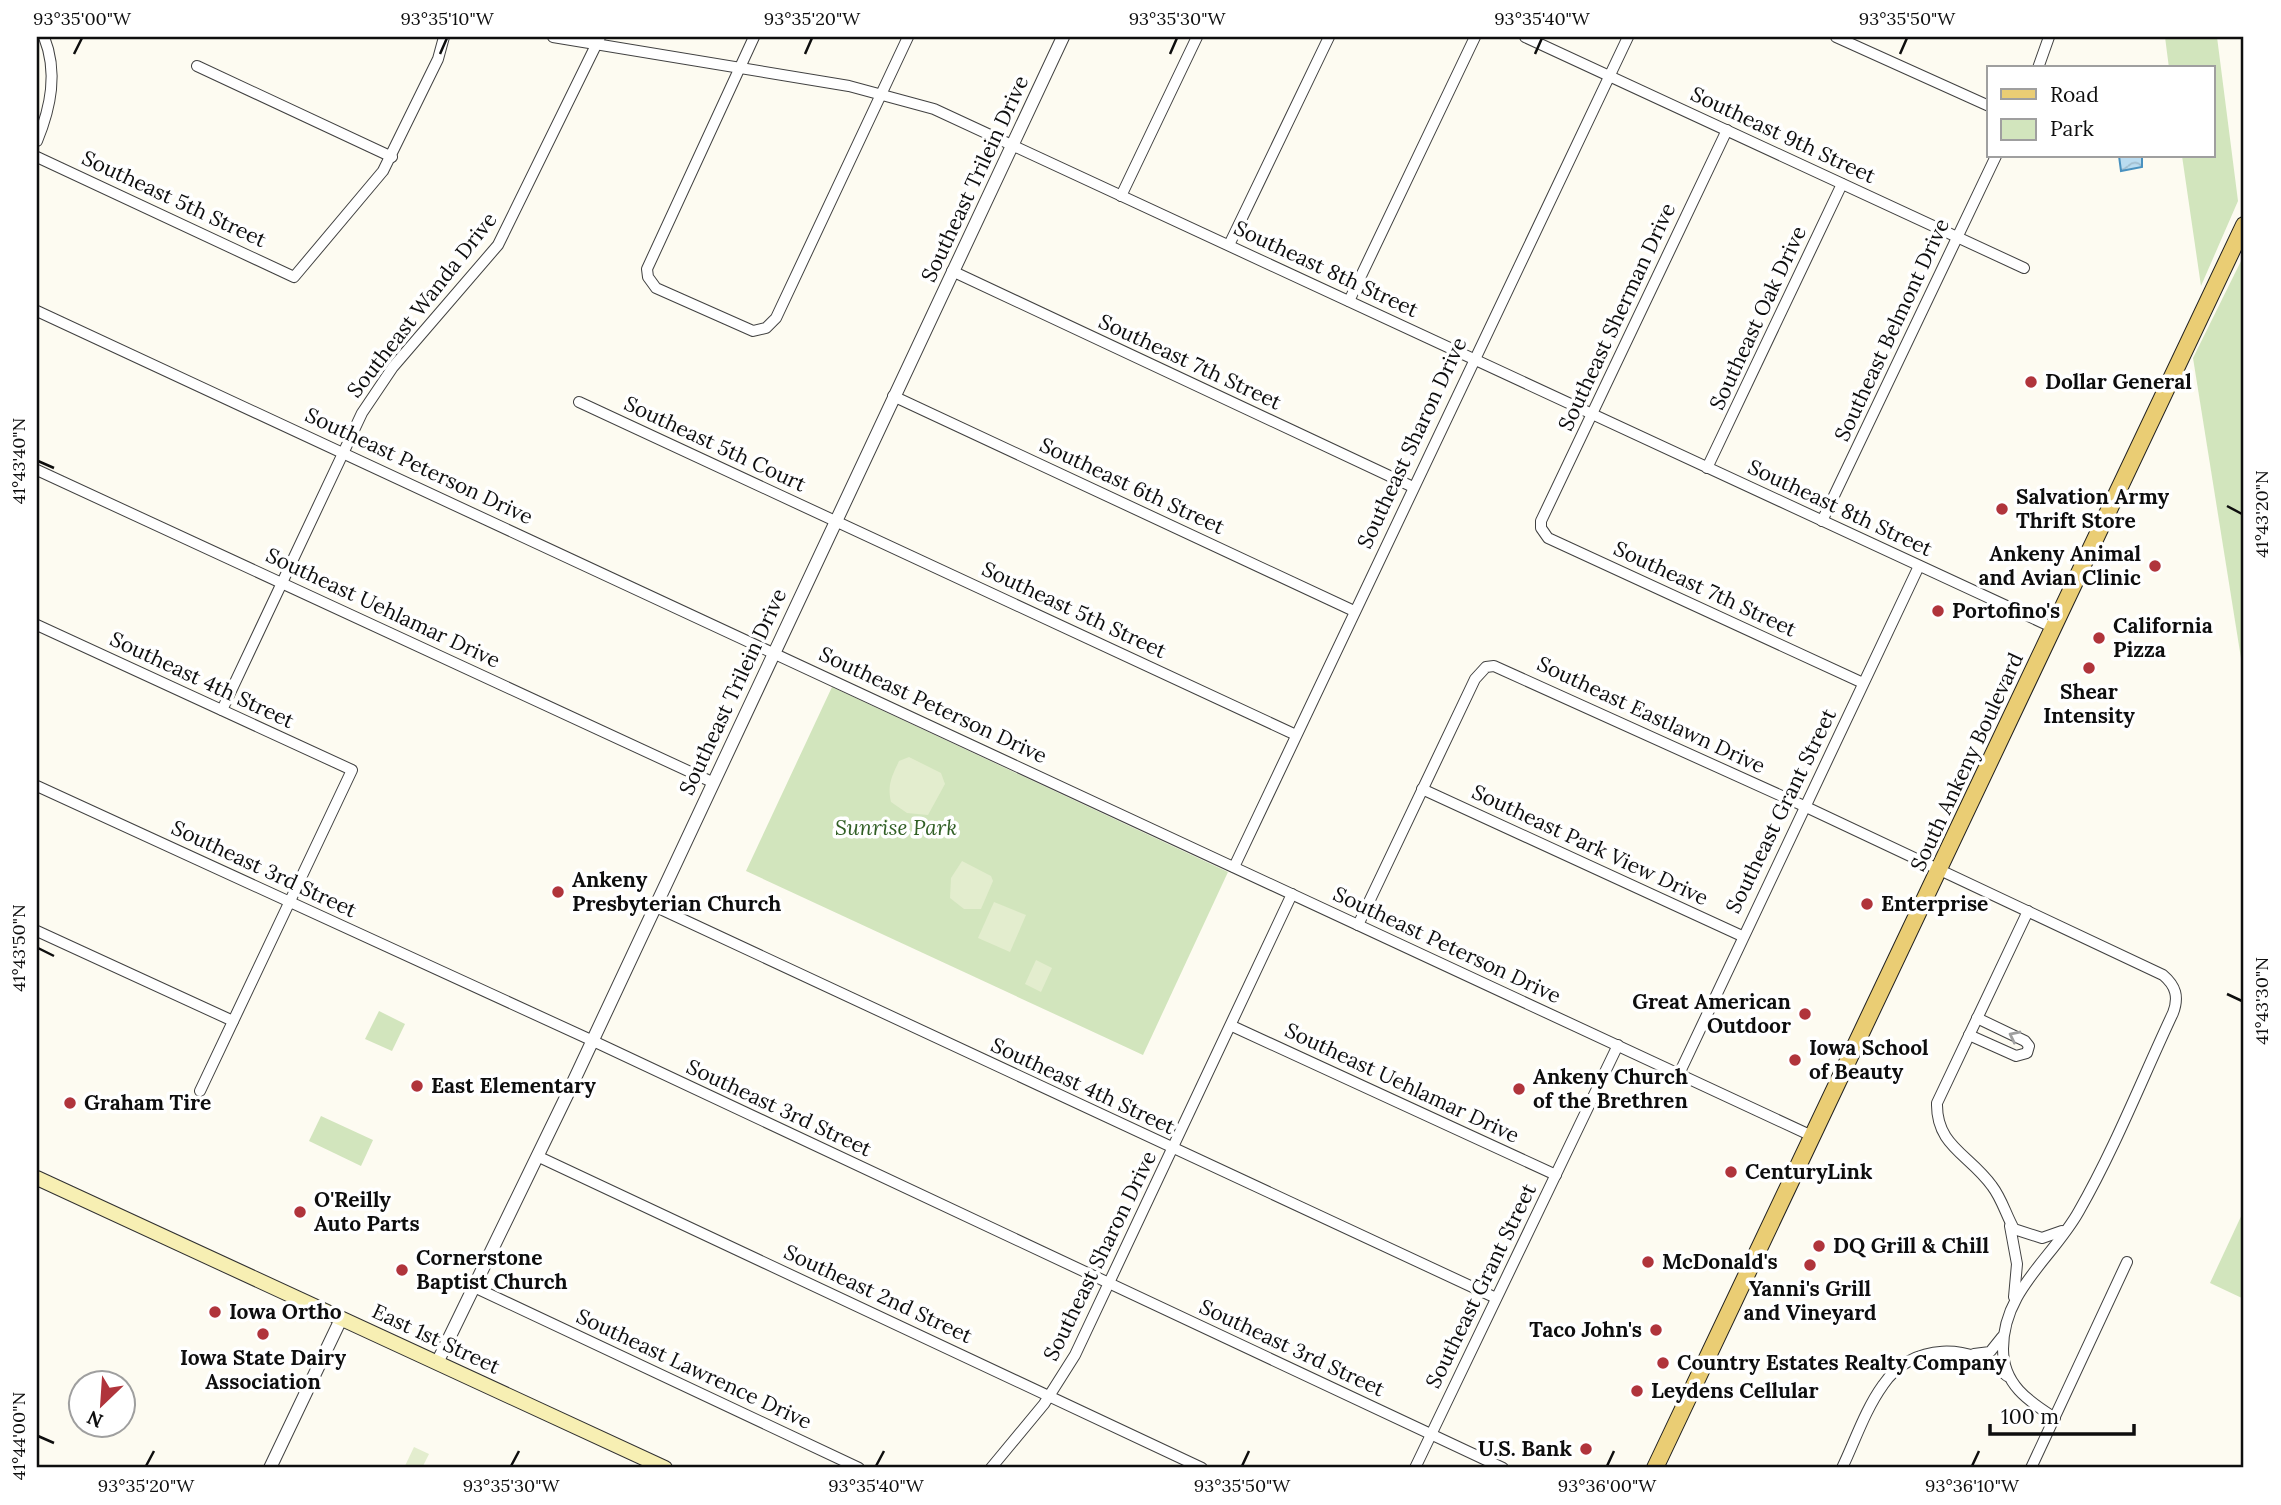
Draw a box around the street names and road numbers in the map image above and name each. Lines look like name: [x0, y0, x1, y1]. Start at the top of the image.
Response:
street label: Southeast Trilein Drive: [915, 71, 1034, 286]
street label: Southeast 9th Street: [1686, 80, 1881, 190]
street label: Southeast 5th Street: [78, 144, 271, 253]
street label: Southeast Sherman Drive: [1552, 199, 1681, 435]
street label: Southeast Wanda Drive: [341, 207, 502, 403]
street label: Southeast 8th Street: [1230, 214, 1424, 324]
street label: Southeast Belmont Drive: [1828, 214, 1955, 446]
street label: Southeast Oak Drive: [1703, 222, 1812, 414]
street label: Southeast 7th Street: [1095, 307, 1287, 416]
street label: Southeast Sharon Drive: [1351, 333, 1472, 553]
street label: Southeast 5th Court: [620, 390, 811, 498]
street label: Southeast Peterson Drive: [301, 401, 537, 530]
street label: Southeast 6th Street: [1035, 431, 1230, 541]
street label: Southeast 8th Street: [1744, 453, 1938, 563]
street label: Southeast 7th Street: [1610, 534, 1802, 643]
street label: Southeast Uehlamar Drive: [262, 541, 505, 674]
street label: Southeast 5th Street: [978, 555, 1171, 664]
street label: Southeast Trilein Drive: [673, 584, 792, 799]
street label: Southeast 4th Street: [106, 625, 299, 734]
street label: Southeast Peterson Drive: [815, 640, 1051, 769]
street label: South Ankeny Boulevard: [1904, 648, 2029, 875]
street label: Southeast Eastlawn Drive: [1533, 650, 1770, 779]
street label: Southeast Grant Street: [1719, 703, 1842, 918]
street label: Southeast Park View Drive: [1468, 778, 1713, 911]
street label: Southeast 3rd Street: [167, 814, 362, 924]
street label: Southeast Peterson Drive: [1329, 880, 1565, 1009]
street label: Southeast Uehlamar Drive: [1281, 1016, 1524, 1149]
street label: Southeast 4th Street: [987, 1031, 1180, 1140]
street label: Southeast 3rd Street: [682, 1053, 877, 1163]
street label: Southeast Sharon Drive: [1037, 1146, 1162, 1365]
street label: Southeast Grant Street: [1419, 1178, 1542, 1393]
street label: Southeast 2nd Street: [780, 1238, 977, 1349]
street label: Southeast 3rd Street: [1195, 1293, 1390, 1403]
street label: East 1st Street: [368, 1297, 505, 1380]
street label: Southeast Lawrence Drive: [572, 1302, 816, 1435]

